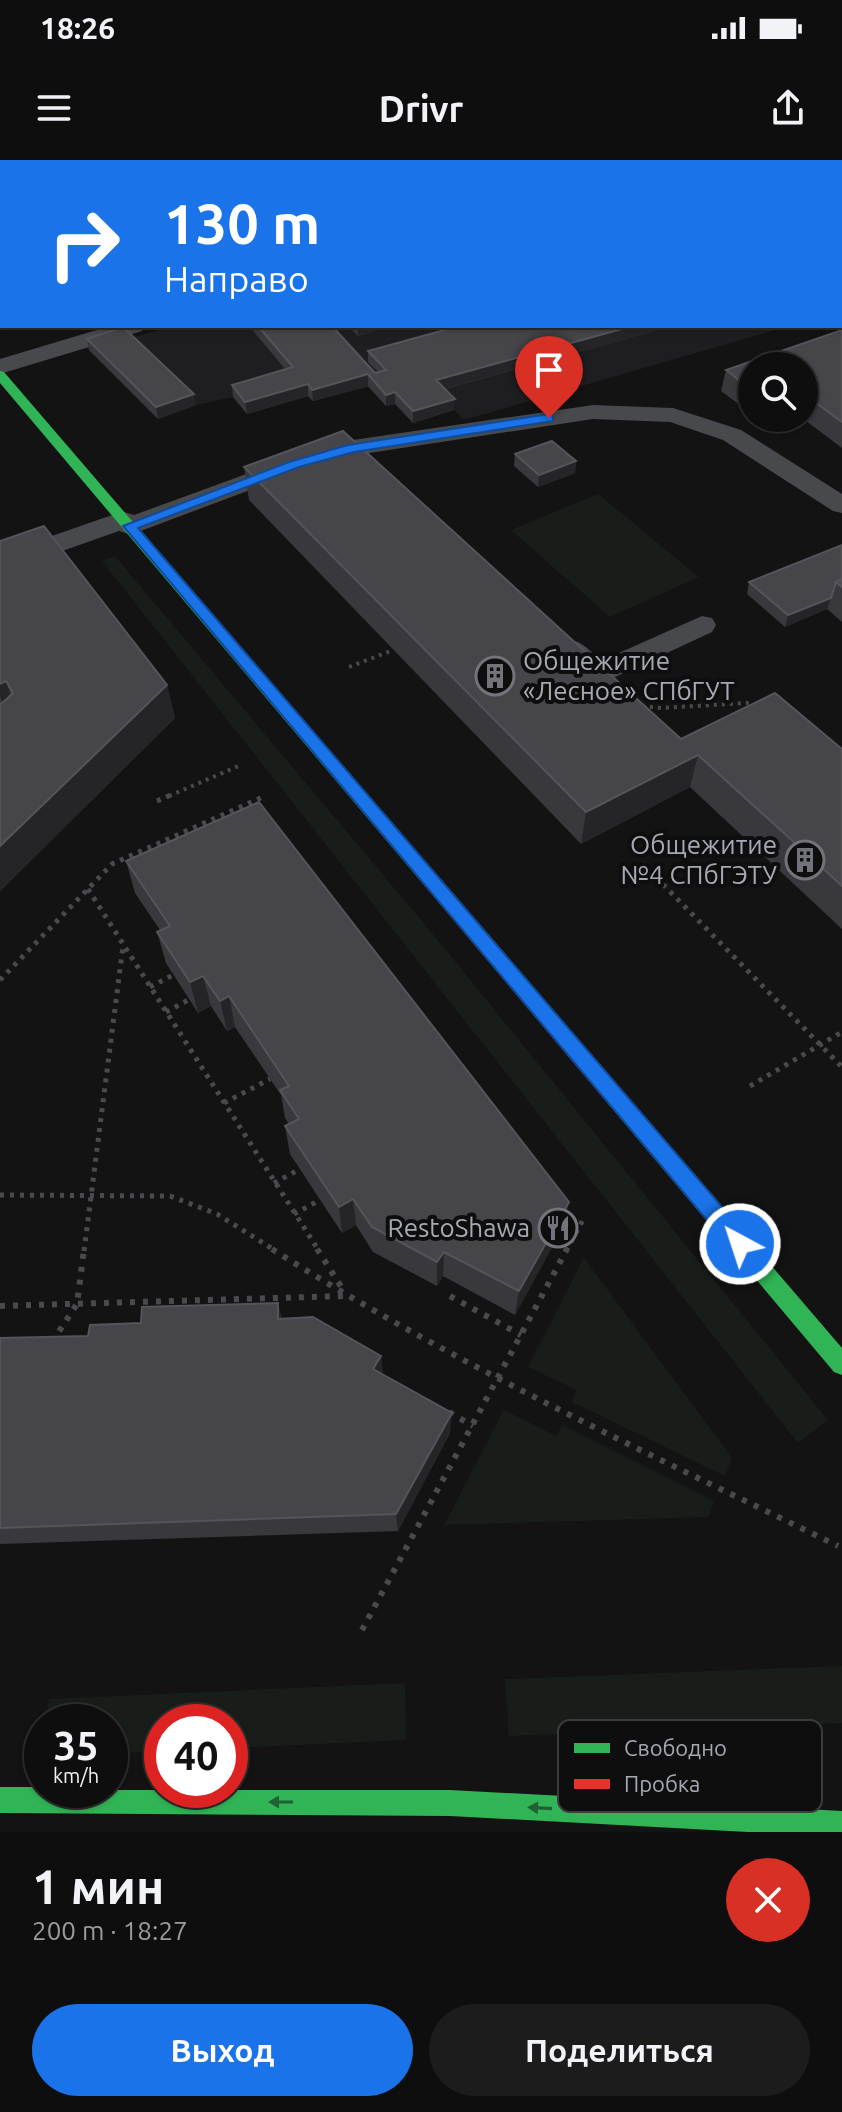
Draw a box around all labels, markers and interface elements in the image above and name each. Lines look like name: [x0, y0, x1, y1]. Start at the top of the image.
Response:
text: 18:26: [40, 11, 115, 45]
icon: menu: [32, 86, 76, 130]
icon: share: [766, 86, 810, 130]
text: Drivr: [379, 88, 463, 129]
icon: right: [32, 192, 136, 296]
text: 130 m: [164, 192, 320, 255]
text: Направо: [164, 258, 309, 299]
pin: [515, 336, 583, 418]
icon: arrive: [527, 348, 571, 392]
map controls: [738, 352, 818, 432]
button: search: [738, 352, 818, 432]
place label: Общежитие «Лесное» СПбГУТ: [523, 646, 735, 705]
building icon: Общежитие «Лесное» СПбГУТ: [474, 655, 516, 697]
place label: Общежитие №4 СПбГЭТУ: [620, 830, 777, 889]
building icon: Общежитие №4 СПбГЭТУ: [784, 839, 826, 881]
position arrow: [698, 1202, 782, 1286]
restaurant icon: RestoShawa: [537, 1207, 579, 1249]
place label: RestoShawa: [388, 1213, 530, 1242]
speed limit sign: 40: [144, 1704, 248, 1808]
legend: [558, 1720, 822, 1812]
text: 35: [53, 1723, 99, 1768]
text: Свободно: [624, 1735, 727, 1760]
text: km/h: [53, 1764, 99, 1787]
text: Пробка: [624, 1771, 700, 1796]
one-way arrow: [268, 1796, 293, 1808]
one-way arrow: [527, 1801, 552, 1814]
button: close: [726, 1858, 810, 1942]
text: 1 мин: [32, 1859, 164, 1913]
text: 200 m · 18:27: [32, 1916, 188, 1945]
button: Выход: [32, 2004, 413, 2096]
button: Поделиться: [429, 2004, 810, 2096]

